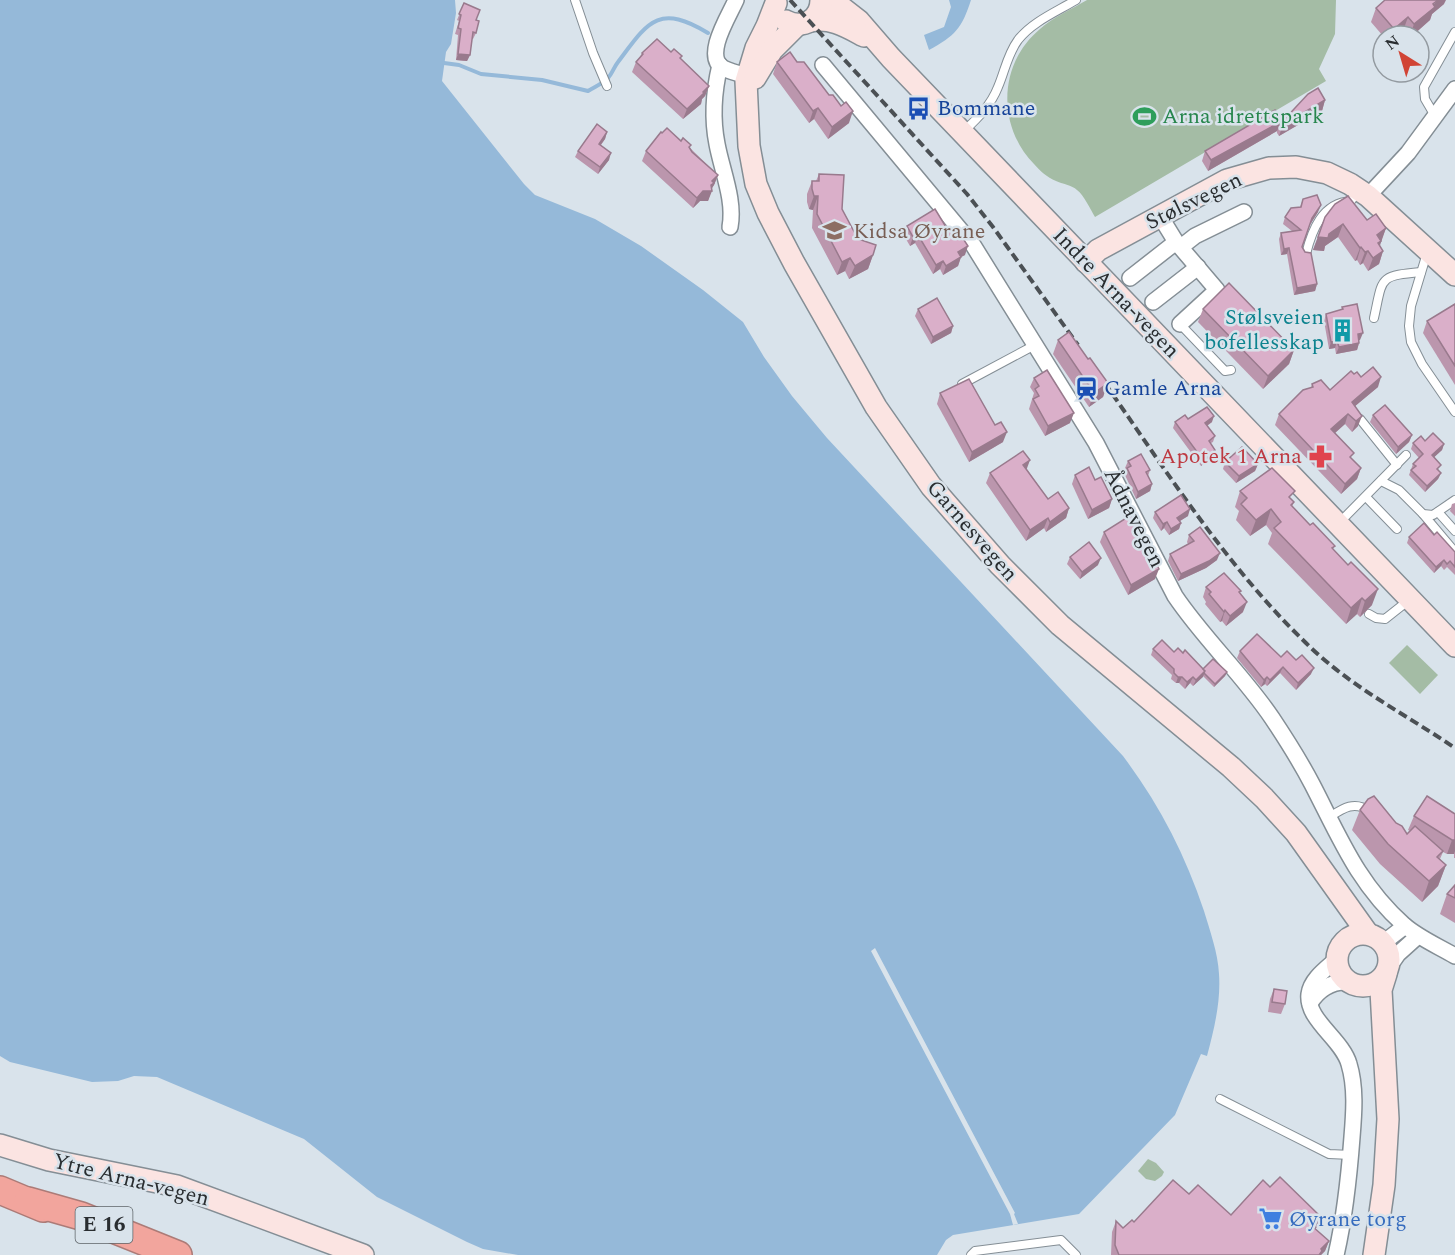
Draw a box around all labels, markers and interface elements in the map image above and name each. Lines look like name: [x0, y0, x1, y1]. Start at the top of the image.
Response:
north arrow: [1371, 24, 1431, 84]
text: N: [1380, 29, 1405, 56]
place label: Bommane: [937, 92, 1036, 125]
bus stop icon: Bommane: [906, 95, 932, 121]
place label: Arna idrettspark: [1162, 100, 1324, 133]
sports icon: Arna idrettspark: [1131, 103, 1157, 129]
street label: Stølsvegen: [1140, 163, 1248, 239]
place label: Kidsa Øyrane: [853, 215, 985, 248]
school or university icon: Kidsa Øyrane: [822, 218, 848, 244]
street label: Indre Arna-vegen: [1045, 220, 1187, 366]
place label: Stølsveien bofellesskap: [1204, 301, 1324, 359]
building icon: Stølsveien bofellesskap: [1329, 317, 1355, 343]
place label: Gamle Arna: [1104, 372, 1222, 405]
station icon: Gamle Arna: [1073, 375, 1099, 401]
place label: Apotek 1 Arna: [1160, 440, 1302, 473]
pharmacy icon: Apotek 1 Arna: [1307, 443, 1333, 469]
street label: Ådnavegen: [1095, 462, 1173, 574]
street label: Garnesvegen: [918, 473, 1026, 589]
street label: Ytre Arna-vegen: [49, 1145, 213, 1215]
place label: Øyrane torg: [1289, 1203, 1407, 1236]
supermarket icon: Øyrane torg: [1258, 1206, 1284, 1232]
road number: E 16: [76, 1207, 132, 1243]

